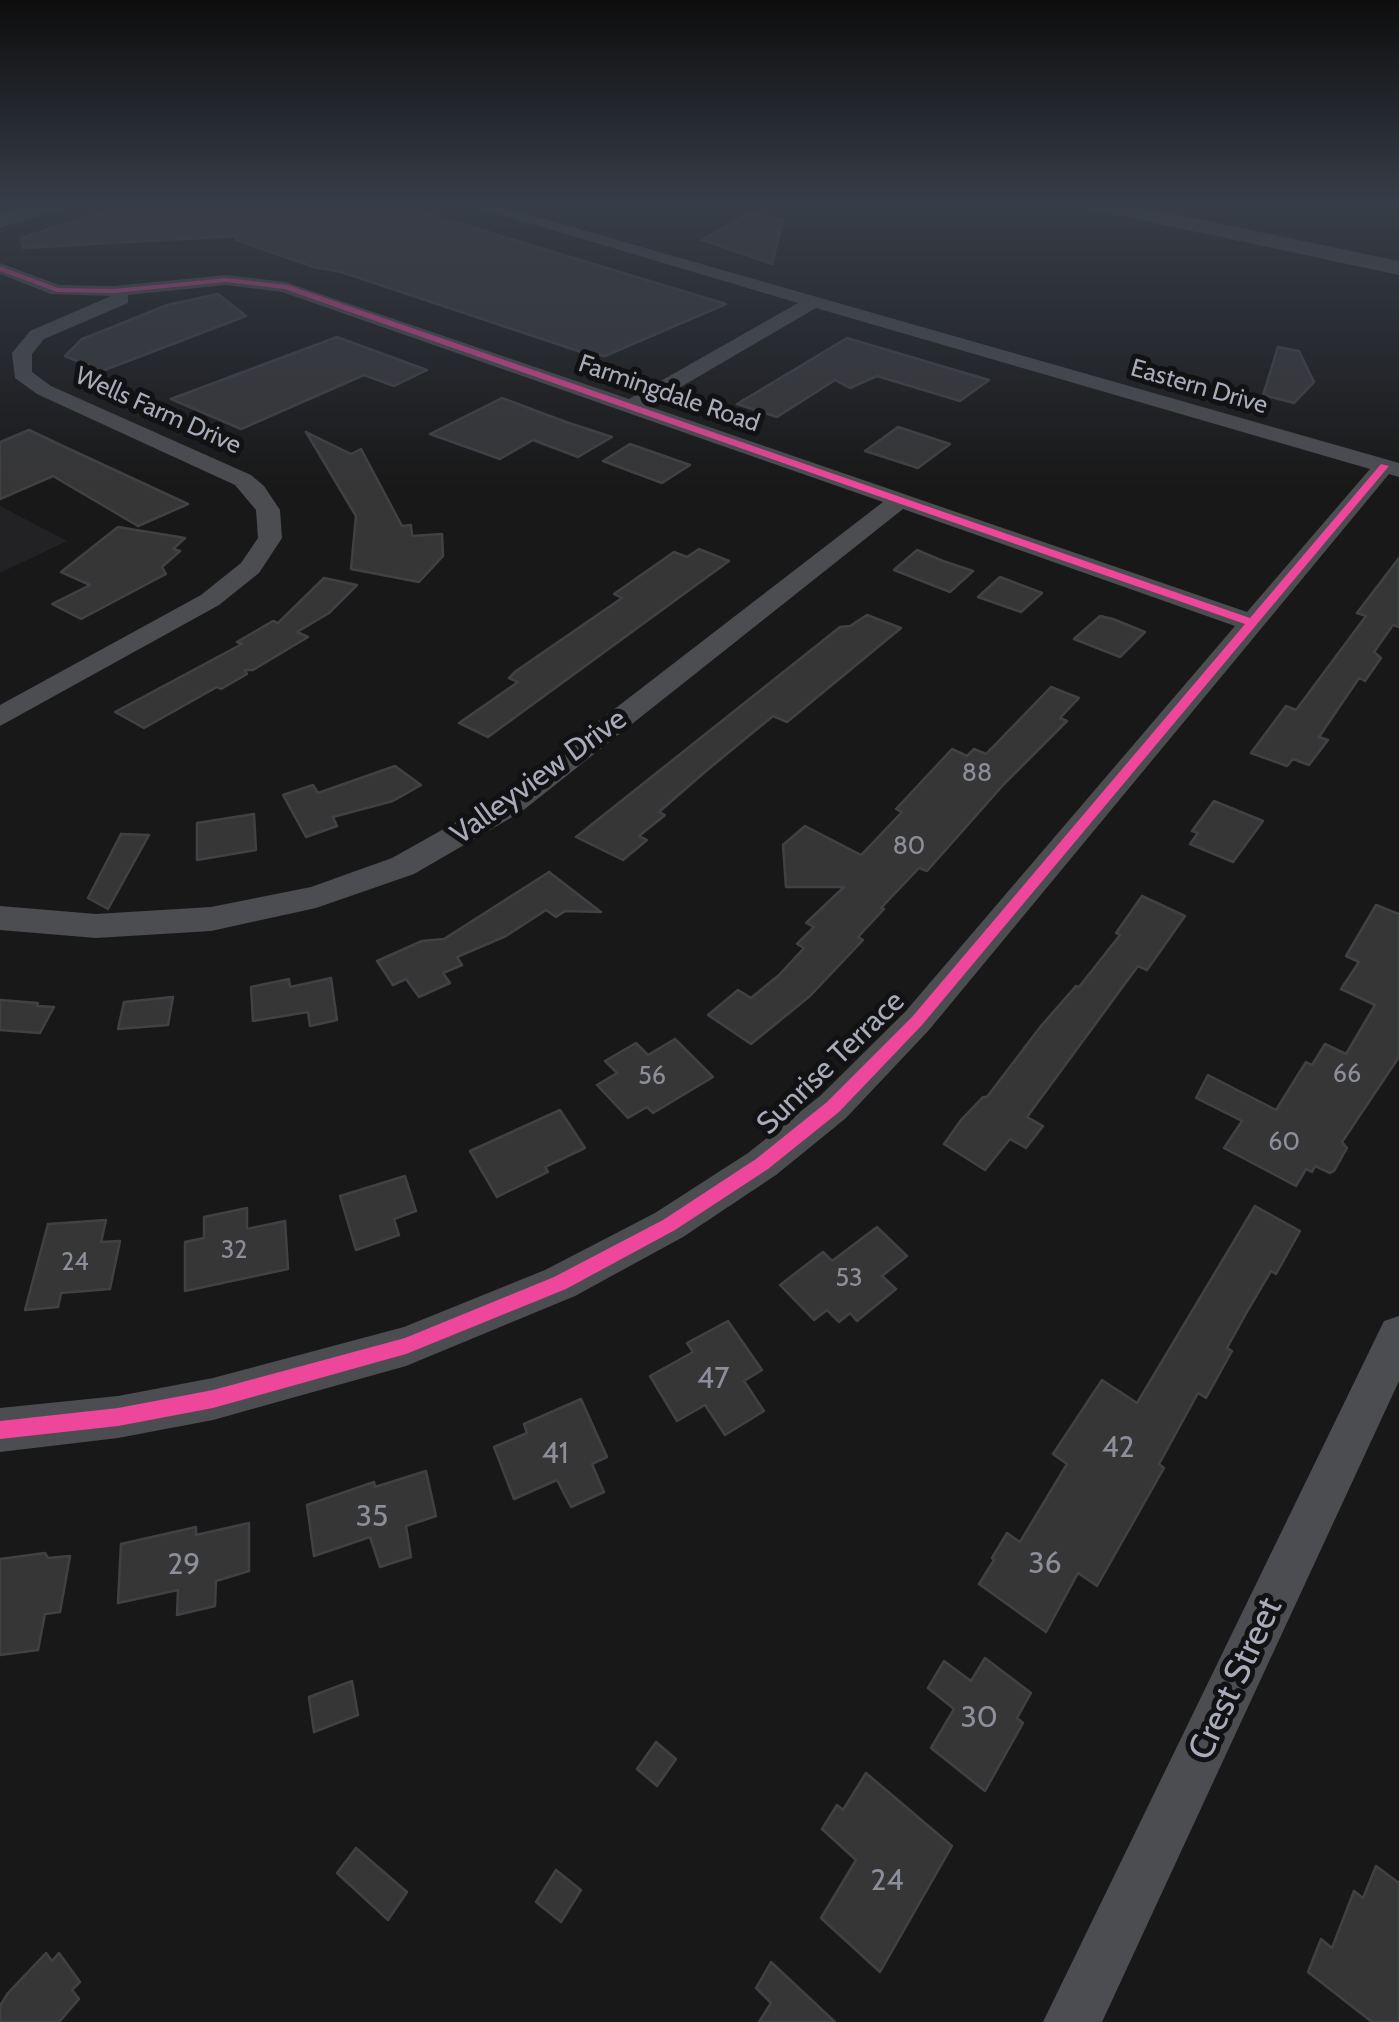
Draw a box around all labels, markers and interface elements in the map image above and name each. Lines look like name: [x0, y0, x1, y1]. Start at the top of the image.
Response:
street label: Farmingdale Road: [575, 349, 763, 439]
street label: Eastern Drive: [1127, 353, 1271, 421]
street label: Wells Farm Drive: [70, 361, 246, 461]
street label: Valleyview Drive: [444, 701, 634, 853]
house number: 88: [962, 759, 992, 789]
house number: 80: [893, 832, 925, 862]
street label: Sunrise Terrace: [750, 984, 912, 1142]
house number: 66: [1333, 1060, 1361, 1090]
house number: 56: [638, 1062, 666, 1092]
house number: 60: [1268, 1128, 1300, 1158]
house number: 32: [221, 1236, 247, 1266]
house number: 24: [61, 1248, 89, 1278]
house number: 53: [835, 1264, 863, 1294]
house number: 47: [697, 1361, 729, 1397]
house number: 42: [1101, 1430, 1135, 1466]
house number: 41: [541, 1436, 569, 1472]
house number: 35: [356, 1499, 388, 1535]
house number: 36: [1028, 1546, 1062, 1582]
house number: 29: [168, 1547, 200, 1583]
street label: Crest Street: [1180, 1591, 1292, 1767]
house number: 30: [960, 1700, 998, 1736]
house number: 24: [870, 1863, 904, 1899]

